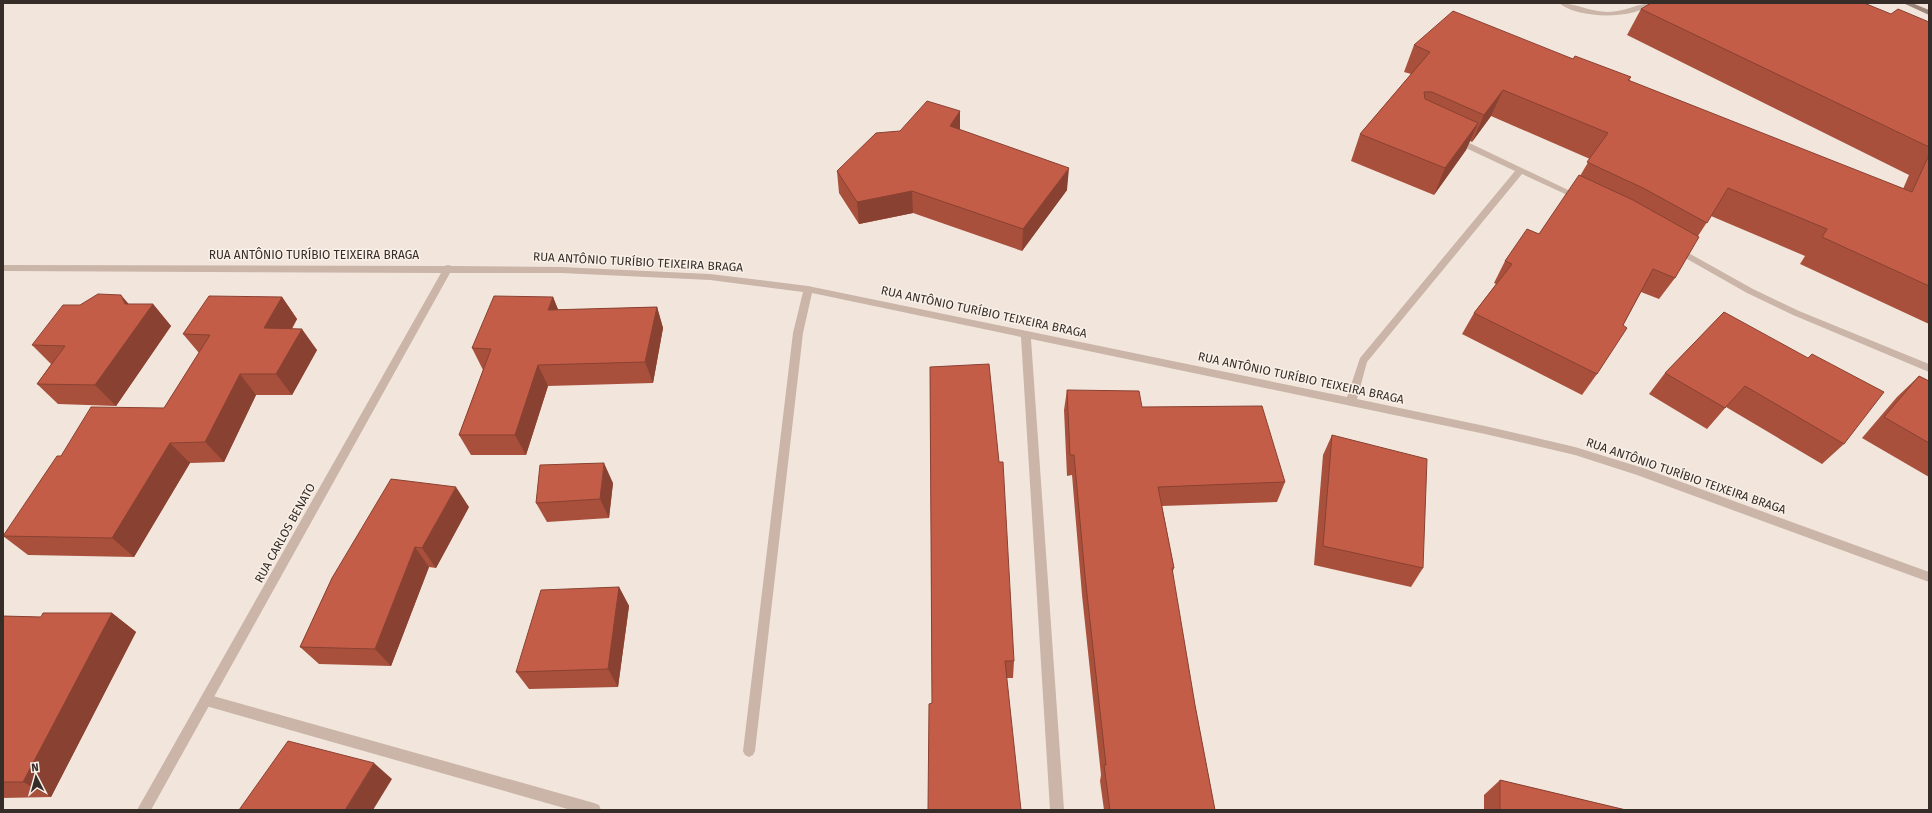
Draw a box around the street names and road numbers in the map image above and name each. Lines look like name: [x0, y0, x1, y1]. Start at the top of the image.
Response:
street label: RUA ANTÔNIO TURÍBIO TEIXEIRA BRAGA: [209, 247, 419, 262]
street label: RUA ANTÔNIO TURÍBIO TEIXEIRA BRAGA: [533, 249, 744, 275]
street label: RUA ANTÔNIO TURÍBIO TEIXEIRA BRAGA: [880, 282, 1089, 341]
street label: RUA ANTÔNIO TURÍBIO TEIXEIRA BRAGA: [1197, 348, 1406, 407]
street label: RUA ANTÔNIO TURÍBIO TEIXEIRA BRAGA: [1584, 434, 1788, 517]
street label: RUA CARLOS BENATO: [252, 481, 318, 585]

